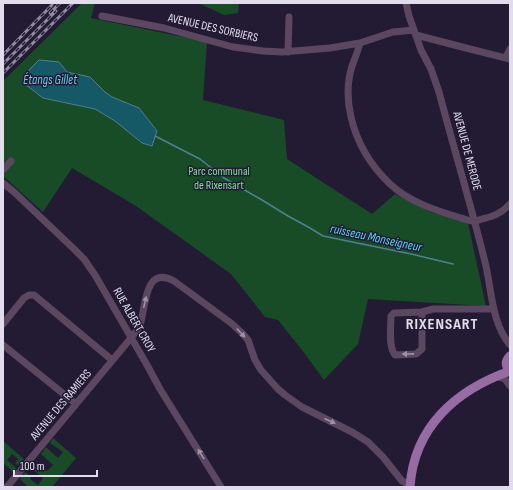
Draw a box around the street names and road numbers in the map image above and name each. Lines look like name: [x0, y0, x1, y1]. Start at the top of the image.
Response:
street label: AVENUE DES SORBIERS: [166, 10, 259, 46]
street label: AVENUE DE MERODE: [449, 109, 485, 192]
street label: RUE ALBERT CROY: [109, 285, 159, 355]
street label: AVENUE DES RAMIERS: [26, 367, 95, 444]

